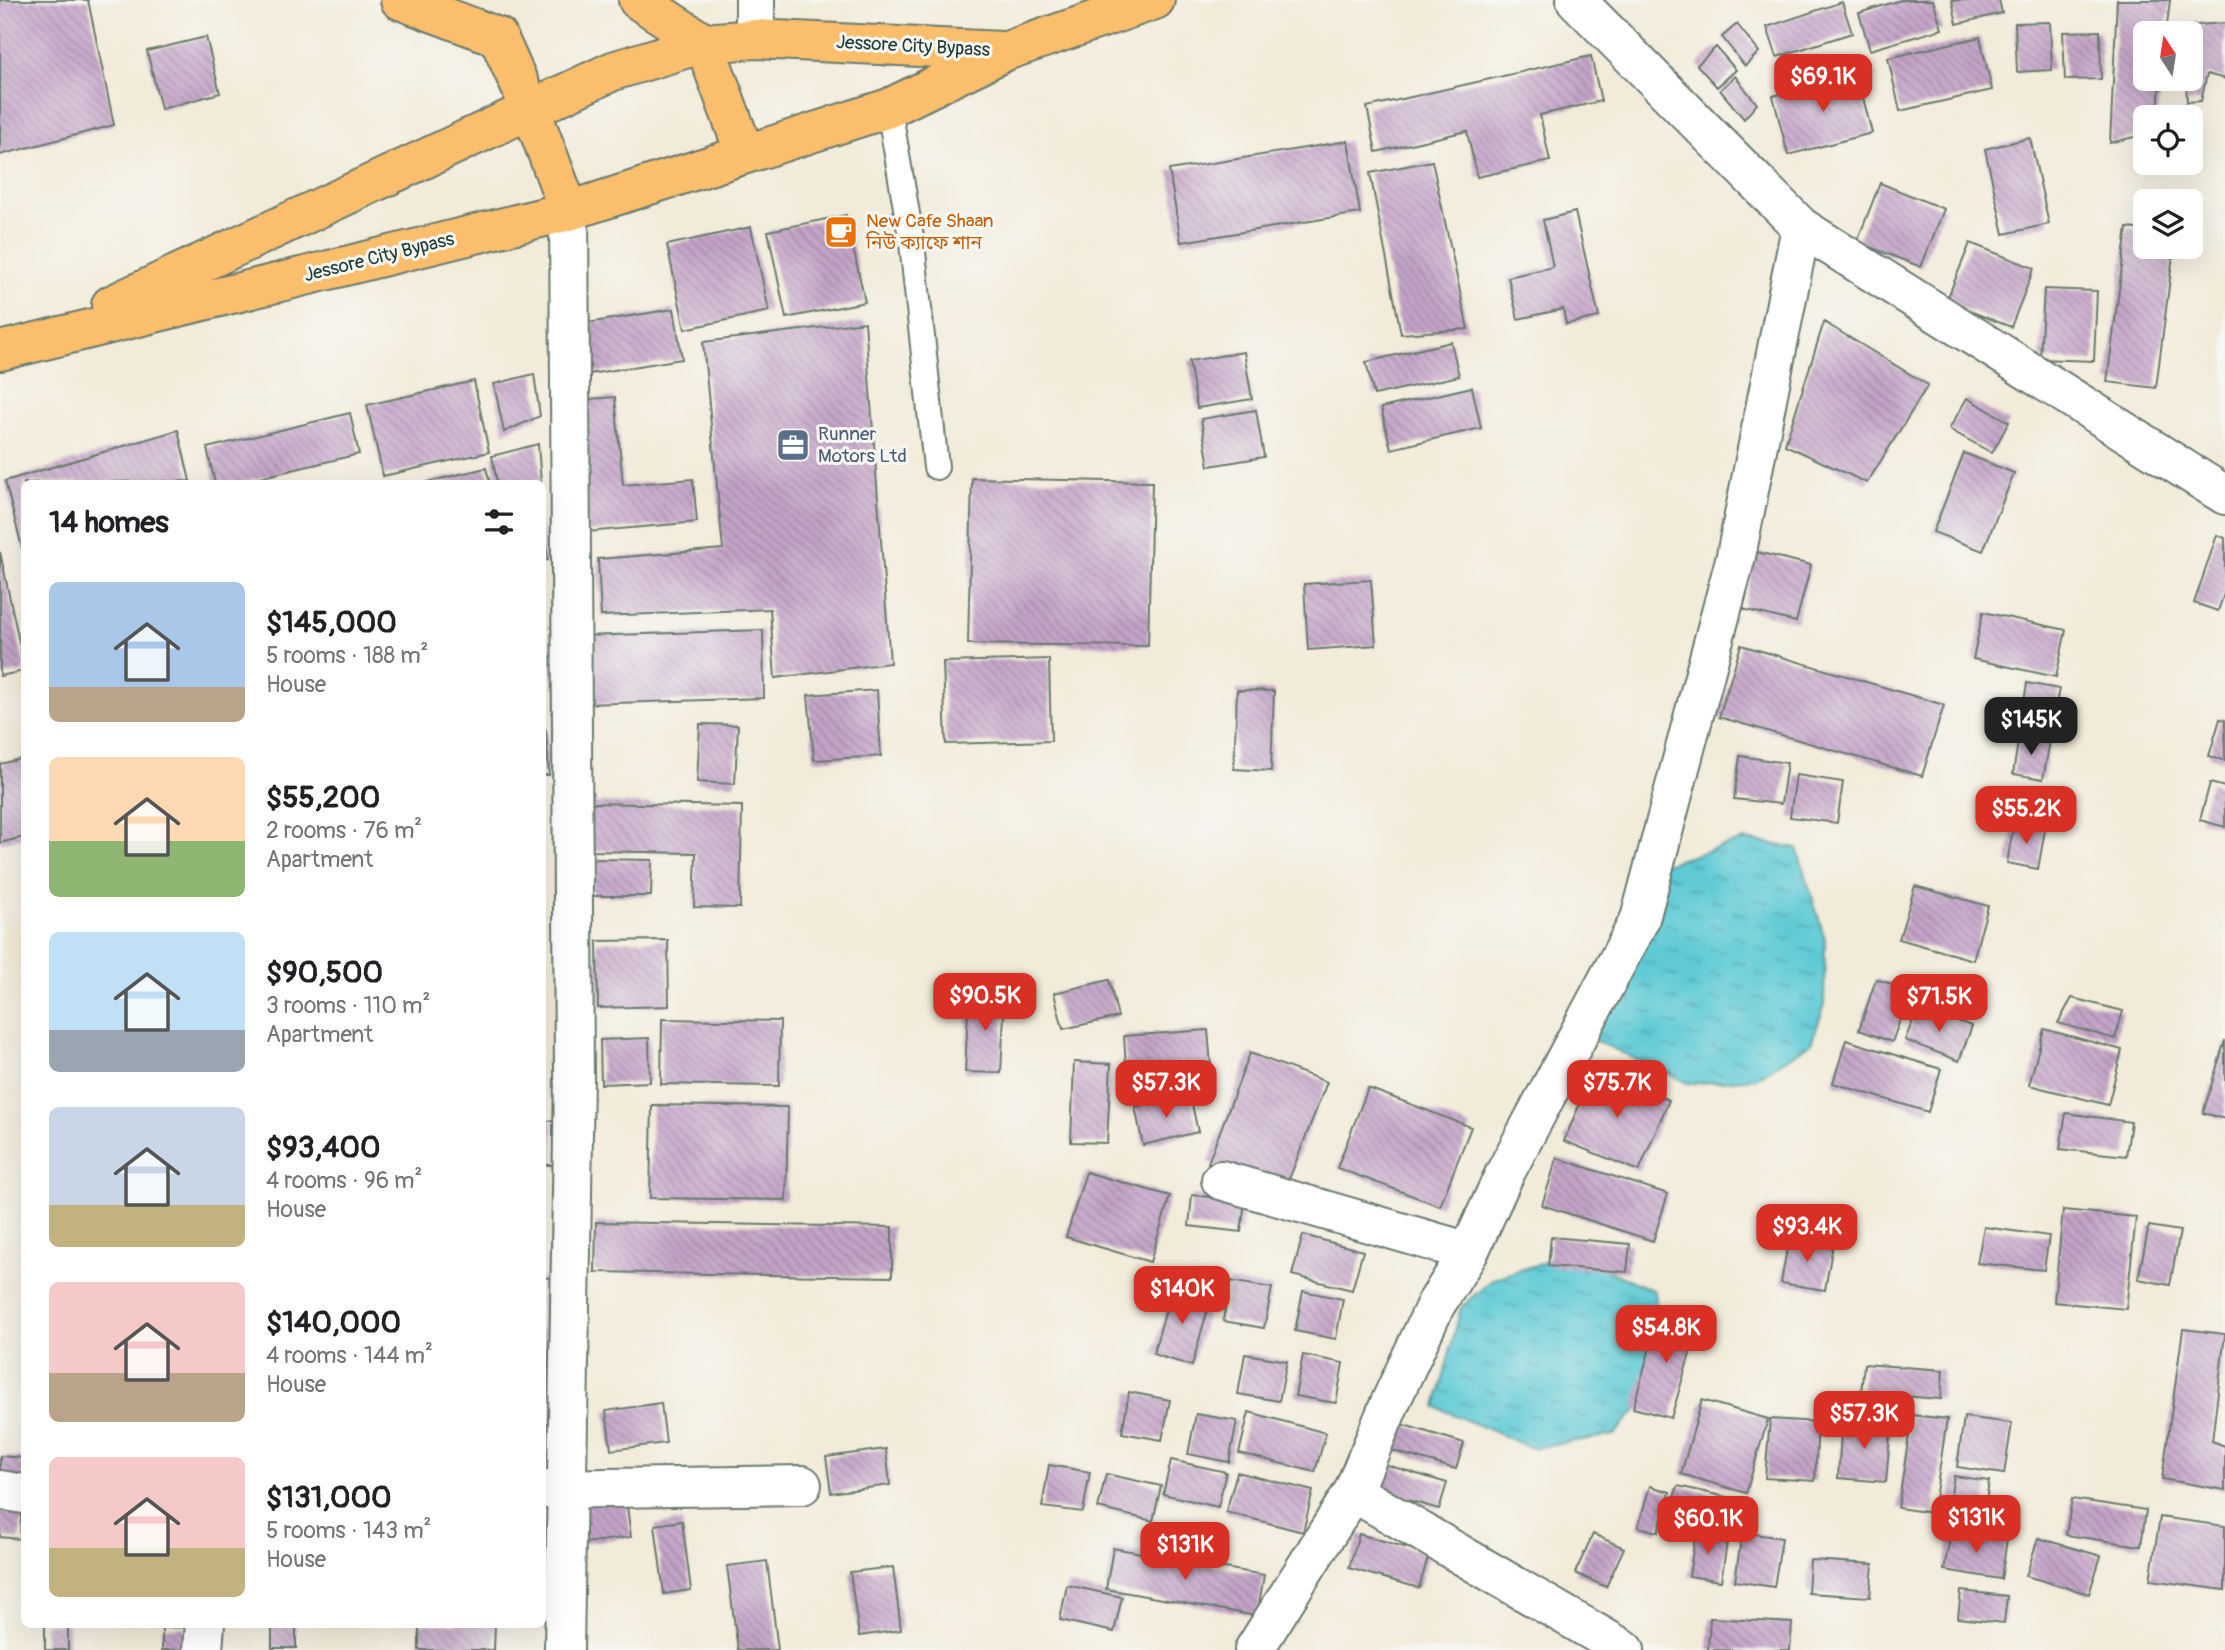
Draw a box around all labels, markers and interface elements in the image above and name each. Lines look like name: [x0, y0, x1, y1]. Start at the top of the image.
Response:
north arrow: [2133, 21, 2203, 91]
map controls: [2133, 21, 2203, 259]
street label: Jessore City Bypass: [835, 30, 991, 62]
pin: $69.1K: [1766, 54, 1880, 114]
text: $69.1K: [1790, 62, 1856, 91]
button: locate: [2133, 105, 2203, 175]
button: layers: [2133, 189, 2203, 259]
place label: New Cafe Shaan নিউ ক্যাফে শান: [865, 209, 994, 255]
cafe icon: New Cafe Shaan নিউ ক্যাফে শান: [822, 213, 860, 251]
street label: Jessore City Bypass: [301, 227, 457, 287]
place label: Runner Motors Ltd: [818, 422, 907, 468]
office icon: Runner Motors Ltd: [774, 426, 812, 464]
icon: filters: [480, 503, 518, 541]
text: 14 homes: [49, 504, 169, 541]
text: $145,000: [266, 604, 397, 641]
icon: home: [105, 610, 189, 694]
text: 5 rooms · 188 m²: [266, 641, 428, 670]
text: House: [266, 670, 326, 699]
pin: $145K: [1982, 698, 2080, 757]
text: $145K: [2000, 705, 2062, 734]
text: $55,200: [266, 779, 380, 816]
icon: home: [105, 785, 189, 869]
pin: $55.2K: [1969, 786, 2083, 846]
text: $55.2K: [1991, 794, 2061, 823]
text: 2 rooms · 76 m²: [266, 816, 422, 845]
text: Apartment: [266, 845, 373, 874]
text: $90,500: [266, 954, 383, 991]
icon: home: [105, 960, 189, 1044]
pin: $90.5K: [928, 974, 1042, 1033]
pin: $71.5K: [1882, 974, 1996, 1034]
text: $90.5K: [949, 981, 1021, 1010]
text: $71.5K: [1907, 982, 1972, 1011]
text: 3 rooms · 110 m²: [266, 991, 430, 1020]
text: Apartment: [266, 1020, 373, 1049]
pin: $57.3K: [1109, 1060, 1223, 1120]
pin: $75.7K: [1560, 1060, 1674, 1120]
text: $57.3K: [1132, 1068, 1200, 1097]
text: $75.7K: [1583, 1068, 1651, 1097]
text: $93,400: [266, 1129, 380, 1166]
icon: home: [105, 1135, 189, 1219]
text: 4 rooms · 96 m²: [266, 1166, 422, 1195]
text: House: [266, 1195, 326, 1224]
pin: $93.4K: [1750, 1204, 1864, 1264]
text: $93.4K: [1772, 1212, 1842, 1241]
pin: $140K: [1133, 1266, 1231, 1326]
text: $140K: [1150, 1274, 1214, 1303]
text: $140,000: [266, 1304, 401, 1341]
pin: $54.8K: [1609, 1306, 1723, 1365]
icon: home: [105, 1310, 189, 1394]
text: $54.8K: [1632, 1313, 1700, 1342]
text: 4 rooms · 144 m²: [266, 1341, 433, 1370]
text: House: [266, 1370, 326, 1399]
pin: $57.3K: [1807, 1392, 1921, 1451]
text: $57.3K: [1830, 1399, 1898, 1428]
text: $131,000: [266, 1479, 392, 1516]
icon: home: [105, 1485, 189, 1569]
pin: $60.1K: [1651, 1496, 1765, 1556]
pin: $131K: [1927, 1496, 2025, 1555]
text: $131K: [1947, 1503, 2005, 1532]
text: $60.1K: [1673, 1504, 1743, 1533]
text: 5 rooms · 143 m²: [266, 1516, 431, 1545]
pin: $131K: [1136, 1522, 1234, 1582]
text: $131K: [1156, 1530, 1214, 1559]
text: House: [266, 1545, 326, 1574]

